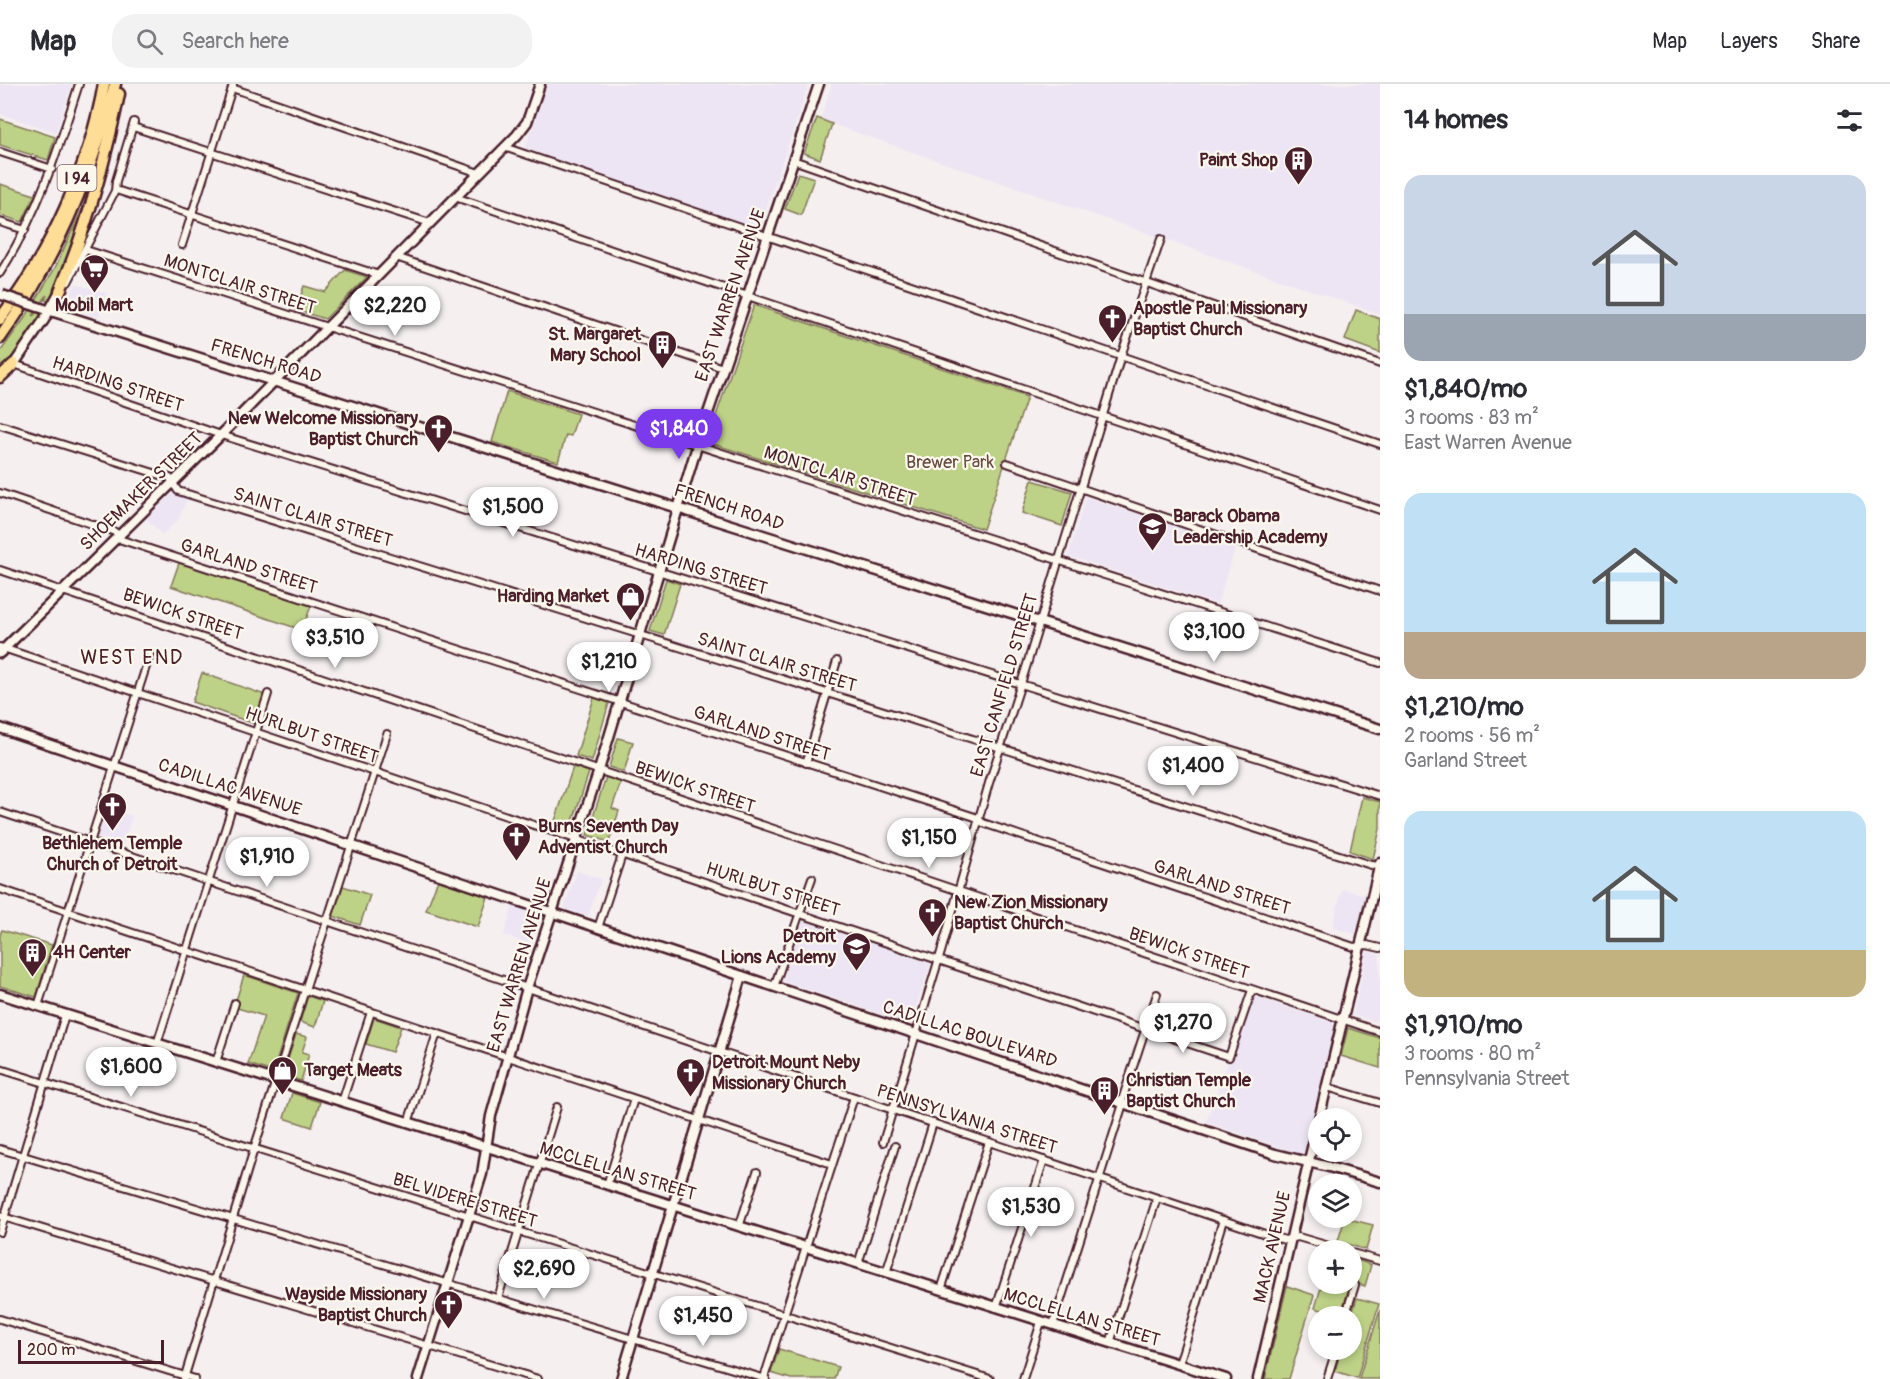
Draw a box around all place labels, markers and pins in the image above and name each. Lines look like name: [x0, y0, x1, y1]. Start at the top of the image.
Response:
building icon: Paint Shop: [1283, 144, 1315, 186]
place label: Paint Shop: [1199, 149, 1278, 172]
supermarket icon: Mobil Mart: [78, 252, 110, 294]
pin: $2,220: [346, 286, 444, 337]
place label: Mobil Mart: [55, 294, 134, 317]
place label: Apostle Paul Missionary Baptist Church: [1133, 297, 1308, 341]
church icon: Apostle Paul Missionary Baptist Church: [1096, 302, 1128, 344]
place label: St. Margaret Mary School: [548, 323, 642, 367]
building icon: St. Margaret Mary School: [646, 328, 678, 370]
place label: New Welcome Missionary Baptist Church: [228, 407, 419, 451]
pin: $1,840: [630, 409, 728, 460]
church icon: New Welcome Missionary Baptist Church: [423, 412, 455, 454]
pin: $1,500: [464, 487, 562, 538]
place label: Barack Obama Leadership Academy: [1173, 505, 1328, 549]
school or university icon: Barack Obama Leadership Academy: [1136, 510, 1168, 552]
shop icon: Harding Market: [614, 580, 646, 622]
place label: Harding Market: [497, 585, 610, 608]
pin: $3,100: [1165, 612, 1263, 663]
pin: $3,510: [286, 618, 384, 669]
pin: $1,210: [560, 642, 658, 693]
pin: $1,400: [1144, 746, 1242, 797]
church icon: Bethlehem Temple Church of Detroit: [96, 790, 128, 832]
place label: Burns Seventh Day Adventist Church: [538, 815, 679, 859]
pin: $1,150: [880, 818, 978, 869]
church icon: Burns Seventh Day Adventist Church: [501, 820, 533, 862]
place label: Bethlehem Temple Church of Detroit: [42, 832, 183, 876]
pin: $1,910: [218, 837, 316, 888]
place label: New Zion Missionary Baptist Church: [954, 891, 1108, 935]
church icon: New Zion Missionary Baptist Church: [917, 896, 949, 938]
place label: Detroit Lions Academy: [721, 925, 837, 969]
school or university icon: Detroit Lions Academy: [841, 930, 873, 972]
building icon: 4H Center: [16, 936, 48, 978]
place label: 4H Center: [53, 941, 131, 964]
pin: $1,270: [1134, 1003, 1232, 1054]
pin: $1,600: [82, 1047, 180, 1098]
place label: Detroit Mount Neby Missionary Church: [712, 1051, 860, 1095]
shop icon: Target Meats: [267, 1054, 299, 1096]
church icon: Detroit Mount Neby Missionary Church: [675, 1056, 707, 1098]
place label: Target Meats: [303, 1059, 403, 1082]
place label: Christian Temple Baptist Church: [1126, 1069, 1252, 1113]
building icon: Christian Temple Baptist Church: [1089, 1074, 1121, 1116]
pin: $1,530: [982, 1187, 1080, 1238]
pin: $2,690: [495, 1249, 593, 1300]
place label: Wayside Missionary Baptist Church: [285, 1283, 428, 1327]
church icon: Wayside Missionary Baptist Church: [432, 1288, 464, 1330]
pin: $1,450: [654, 1296, 752, 1347]

